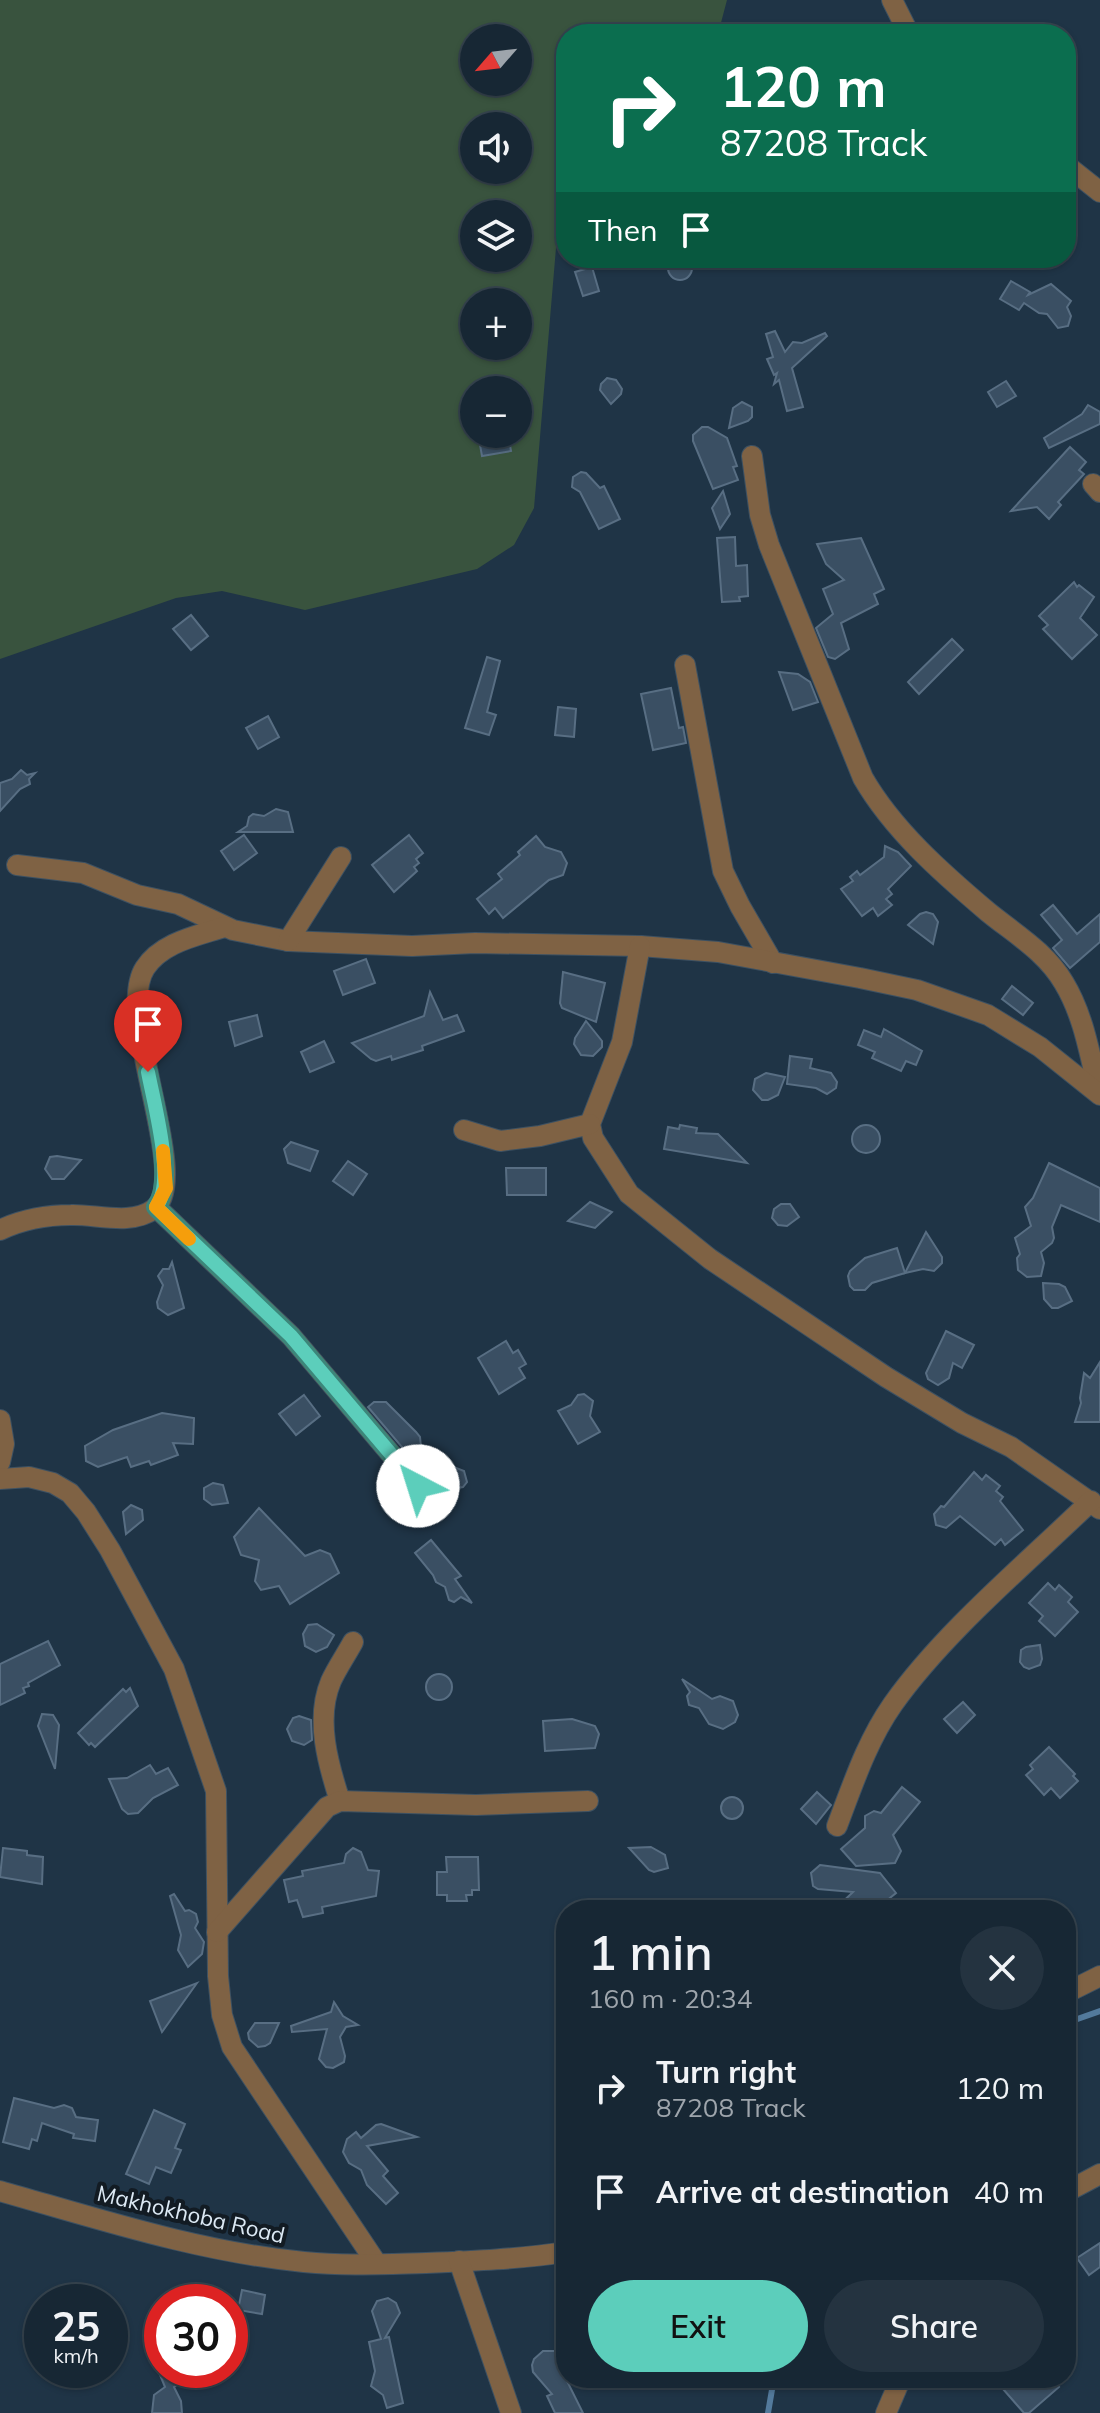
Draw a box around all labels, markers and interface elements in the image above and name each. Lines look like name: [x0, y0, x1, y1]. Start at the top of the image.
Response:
north arrow: [460, 24, 532, 96]
map controls: [460, 24, 532, 448]
text: 120 m: [720, 51, 887, 121]
icon: right: [588, 56, 692, 160]
button: sound: [460, 112, 532, 184]
text: 87208 Track: [720, 120, 927, 165]
button: layers: [460, 200, 532, 272]
icon: arrive: [674, 208, 718, 252]
text: Then: [588, 211, 658, 249]
button: +: [460, 288, 532, 360]
button: −: [460, 376, 532, 448]
pin: [114, 990, 182, 1072]
icon: arrive: [126, 1002, 170, 1046]
position arrow: [376, 1444, 460, 1528]
text: 1 min: [588, 1922, 713, 1982]
button: close: [960, 1926, 1044, 2010]
text: 160 m · 20:34: [588, 1982, 752, 2015]
text: Turn right: [656, 2053, 796, 2091]
icon: right: [588, 2066, 632, 2110]
text: 120 m: [956, 2069, 1044, 2107]
text: 87208 Track: [656, 2091, 806, 2124]
icon: arrive: [588, 2170, 632, 2214]
text: Arrive at destination: [656, 2173, 950, 2211]
text: 40 m: [974, 2173, 1044, 2211]
street label: Makhokhoba Road: [94, 2179, 288, 2249]
button: Exit: [588, 2280, 808, 2372]
button: Share: [824, 2280, 1044, 2372]
speed limit sign: 30: [144, 2284, 248, 2388]
text: 25: [52, 2301, 100, 2351]
text: km/h: [53, 2343, 99, 2368]

